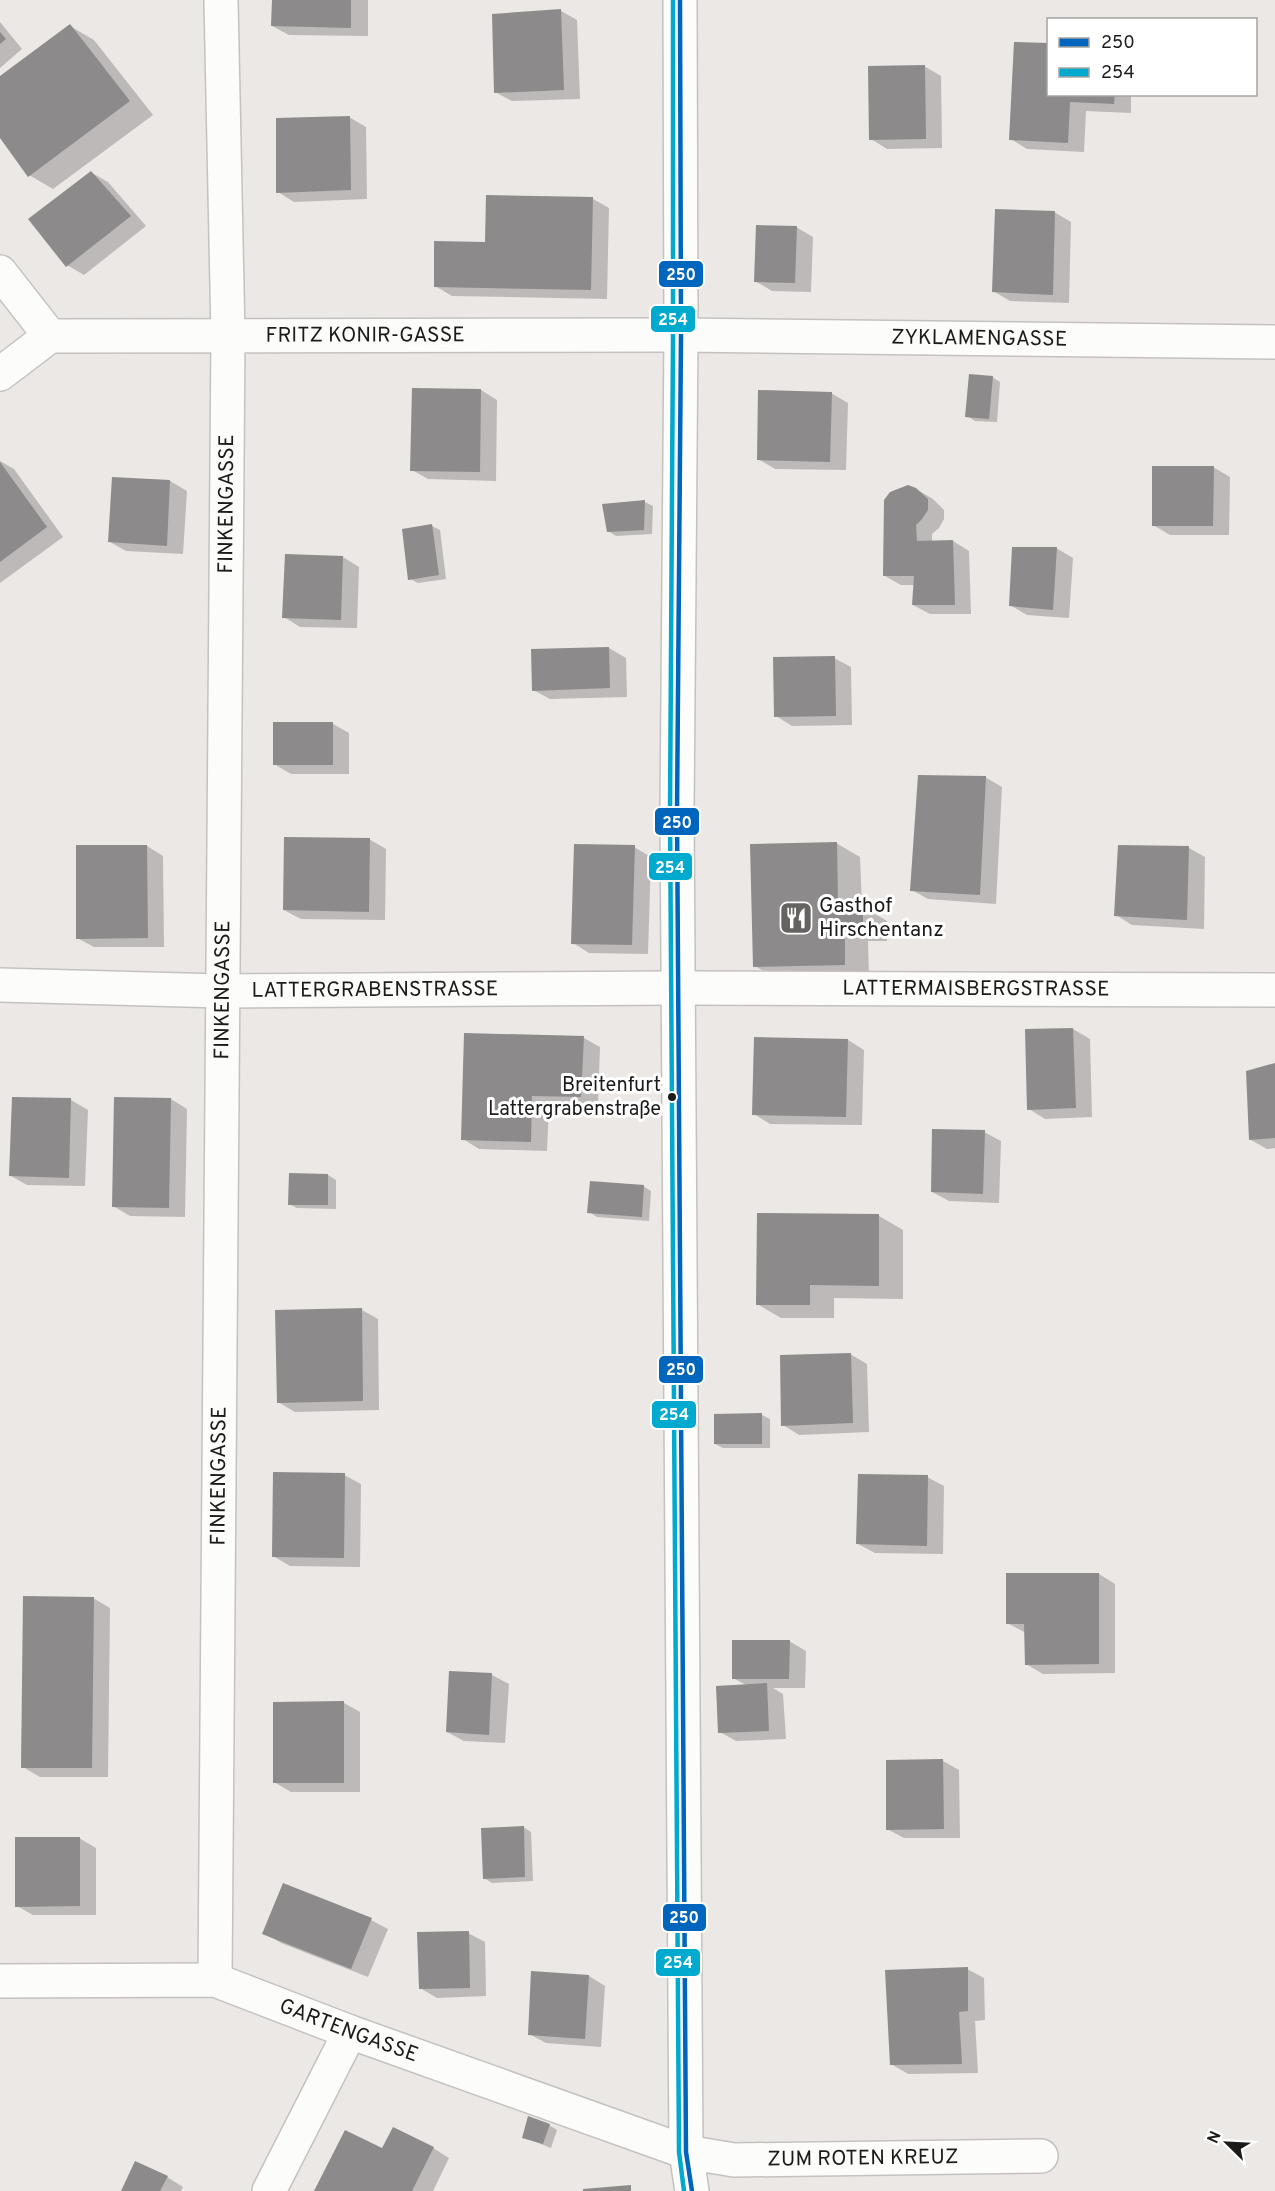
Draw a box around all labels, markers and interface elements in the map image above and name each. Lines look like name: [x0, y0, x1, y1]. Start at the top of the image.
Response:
legend: [1047, 18, 1257, 96]
text: 250: [1101, 32, 1135, 55]
text: 254: [1101, 62, 1135, 85]
line badge: 250: [658, 260, 704, 288]
text: 250: [666, 266, 696, 286]
line badge: 254: [650, 305, 696, 333]
text: 254: [658, 311, 688, 331]
street label: FRITZ KONIR-GASSE: [266, 322, 465, 349]
street label: ZYKLAMENGASSE: [891, 324, 1067, 353]
street label: FINKENGASSE: [213, 434, 241, 574]
line badge: 250: [654, 807, 700, 836]
text: 250: [662, 814, 692, 834]
line badge: 254: [648, 852, 693, 881]
text: 254: [655, 859, 685, 879]
place label: Gasthof Hirschentanz: [819, 893, 944, 944]
restaurant icon: Gasthof Hirschentanz: [778, 900, 814, 936]
street label: FINKENGASSE: [209, 920, 237, 1060]
street label: LATTERMAISBERGSTRASSE: [842, 975, 1110, 1003]
street label: LATTERGRABENSTRASSE: [251, 976, 498, 1004]
place label: Breitenfurt Lattergrabenstraße: [488, 1073, 661, 1123]
marker: Breitenfurt Lattergrabenstraße: [666, 1091, 678, 1103]
line badge: 250: [658, 1355, 704, 1384]
text: 250: [666, 1361, 696, 1381]
line badge: 254: [651, 1400, 697, 1429]
street label: FINKENGASSE: [205, 1406, 233, 1546]
text: 254: [659, 1406, 689, 1426]
line badge: 250: [662, 1903, 707, 1932]
text: 250: [669, 1909, 699, 1929]
line badge: 254: [655, 1948, 701, 1977]
text: 254: [663, 1954, 693, 1974]
street label: GARTENGASSE: [275, 1992, 422, 2069]
north arrow: [1197, 2113, 1257, 2173]
text: N: [1204, 2128, 1227, 2147]
street label: ZUM ROTEN KREUZ: [767, 2144, 959, 2173]

